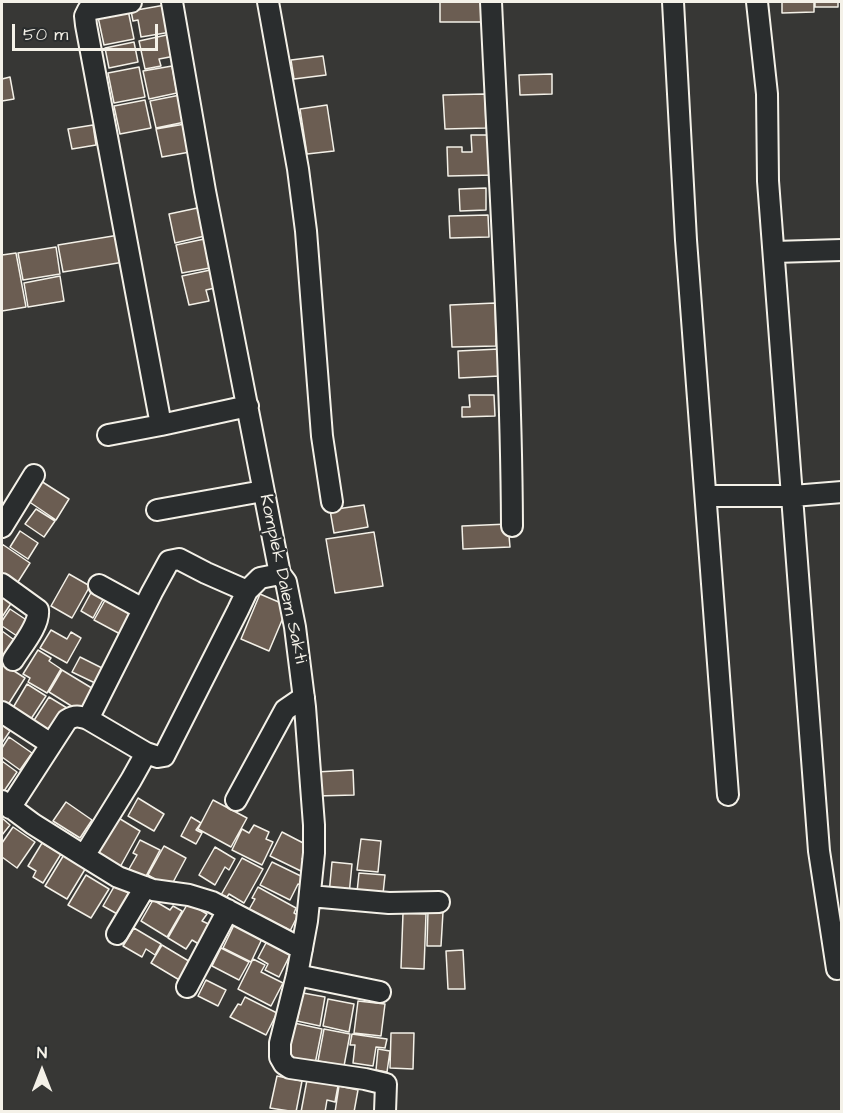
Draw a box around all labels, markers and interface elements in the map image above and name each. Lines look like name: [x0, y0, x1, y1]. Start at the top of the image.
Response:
scale bar: [15, 12, 160, 50]
text: 50 m: [23, 22, 68, 47]
street label: Komplek Dalem Sakti: [254, 492, 310, 666]
north arrow: [12, 1041, 72, 1101]
text: N: [37, 1042, 47, 1064]

